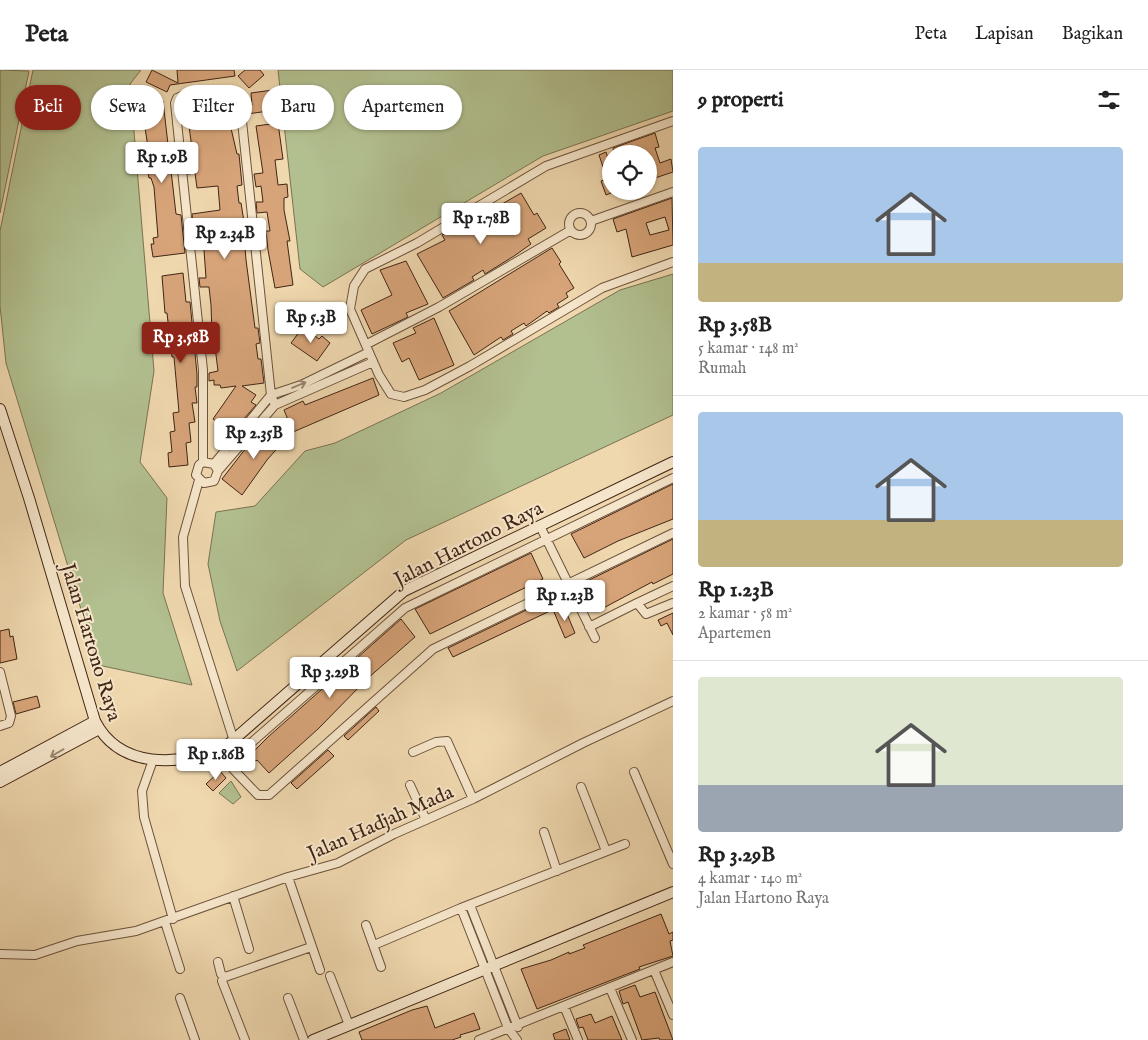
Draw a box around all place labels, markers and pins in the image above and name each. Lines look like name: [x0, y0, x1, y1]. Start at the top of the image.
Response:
pin: Rp 1.9B: [116, 142, 208, 184]
pin: Rp 1.78B: [429, 202, 533, 245]
pin: Rp 2.34B: [173, 218, 277, 260]
pin: Rp 5.3B: [265, 302, 357, 344]
pin: Rp 3.58B: [129, 322, 233, 364]
pin: Rp 2.35B: [202, 418, 306, 460]
pin: Rp 1.23B: [513, 580, 617, 622]
pin: Rp 3.29B: [278, 656, 382, 699]
pin: Rp 1.86B: [164, 738, 268, 781]

